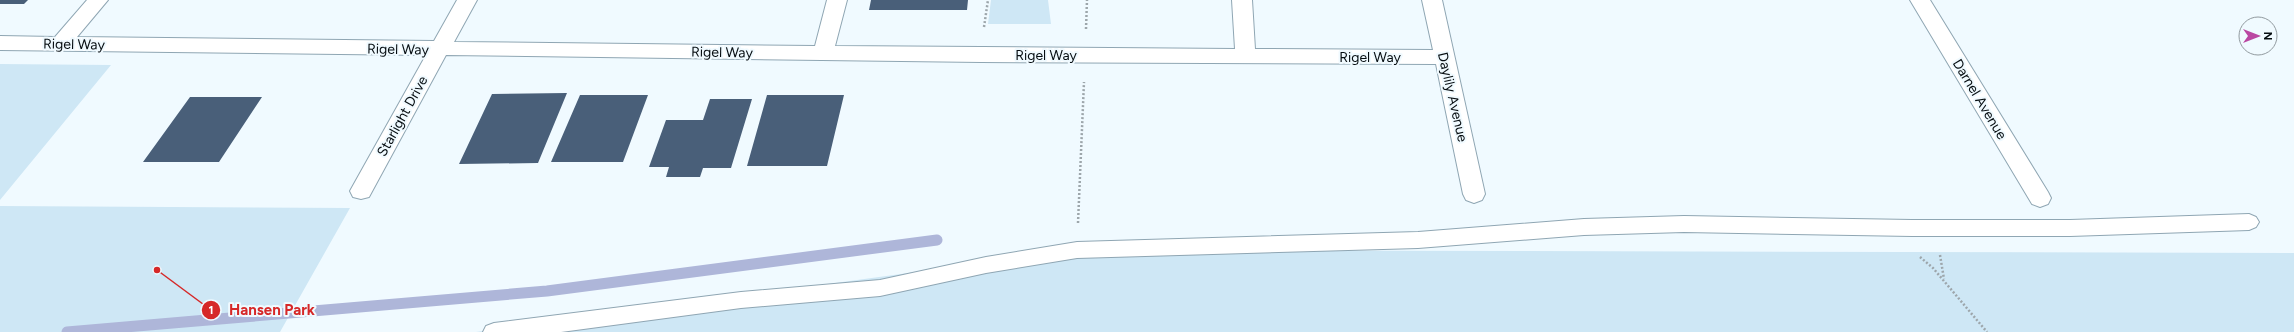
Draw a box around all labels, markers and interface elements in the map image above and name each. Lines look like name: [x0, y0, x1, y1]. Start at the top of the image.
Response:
north arrow: [2238, 16, 2278, 56]
text: N: [2261, 32, 2274, 40]
street label: Rigel Way: [43, 35, 106, 54]
street label: Rigel Way: [367, 40, 430, 59]
street label: Rigel Way: [691, 43, 754, 62]
street label: Rigel Way: [1015, 47, 1077, 64]
street label: Rigel Way: [1339, 49, 1401, 66]
street label: Daylily Avenue: [1434, 51, 1471, 144]
street label: Darnel Avenue: [1949, 56, 2010, 143]
street label: Starlight Drive: [373, 73, 432, 159]
callout: Hansen Park: [201, 297, 323, 324]
text: Hansen Park: [229, 301, 315, 319]
text: 1: [208, 303, 214, 317]

